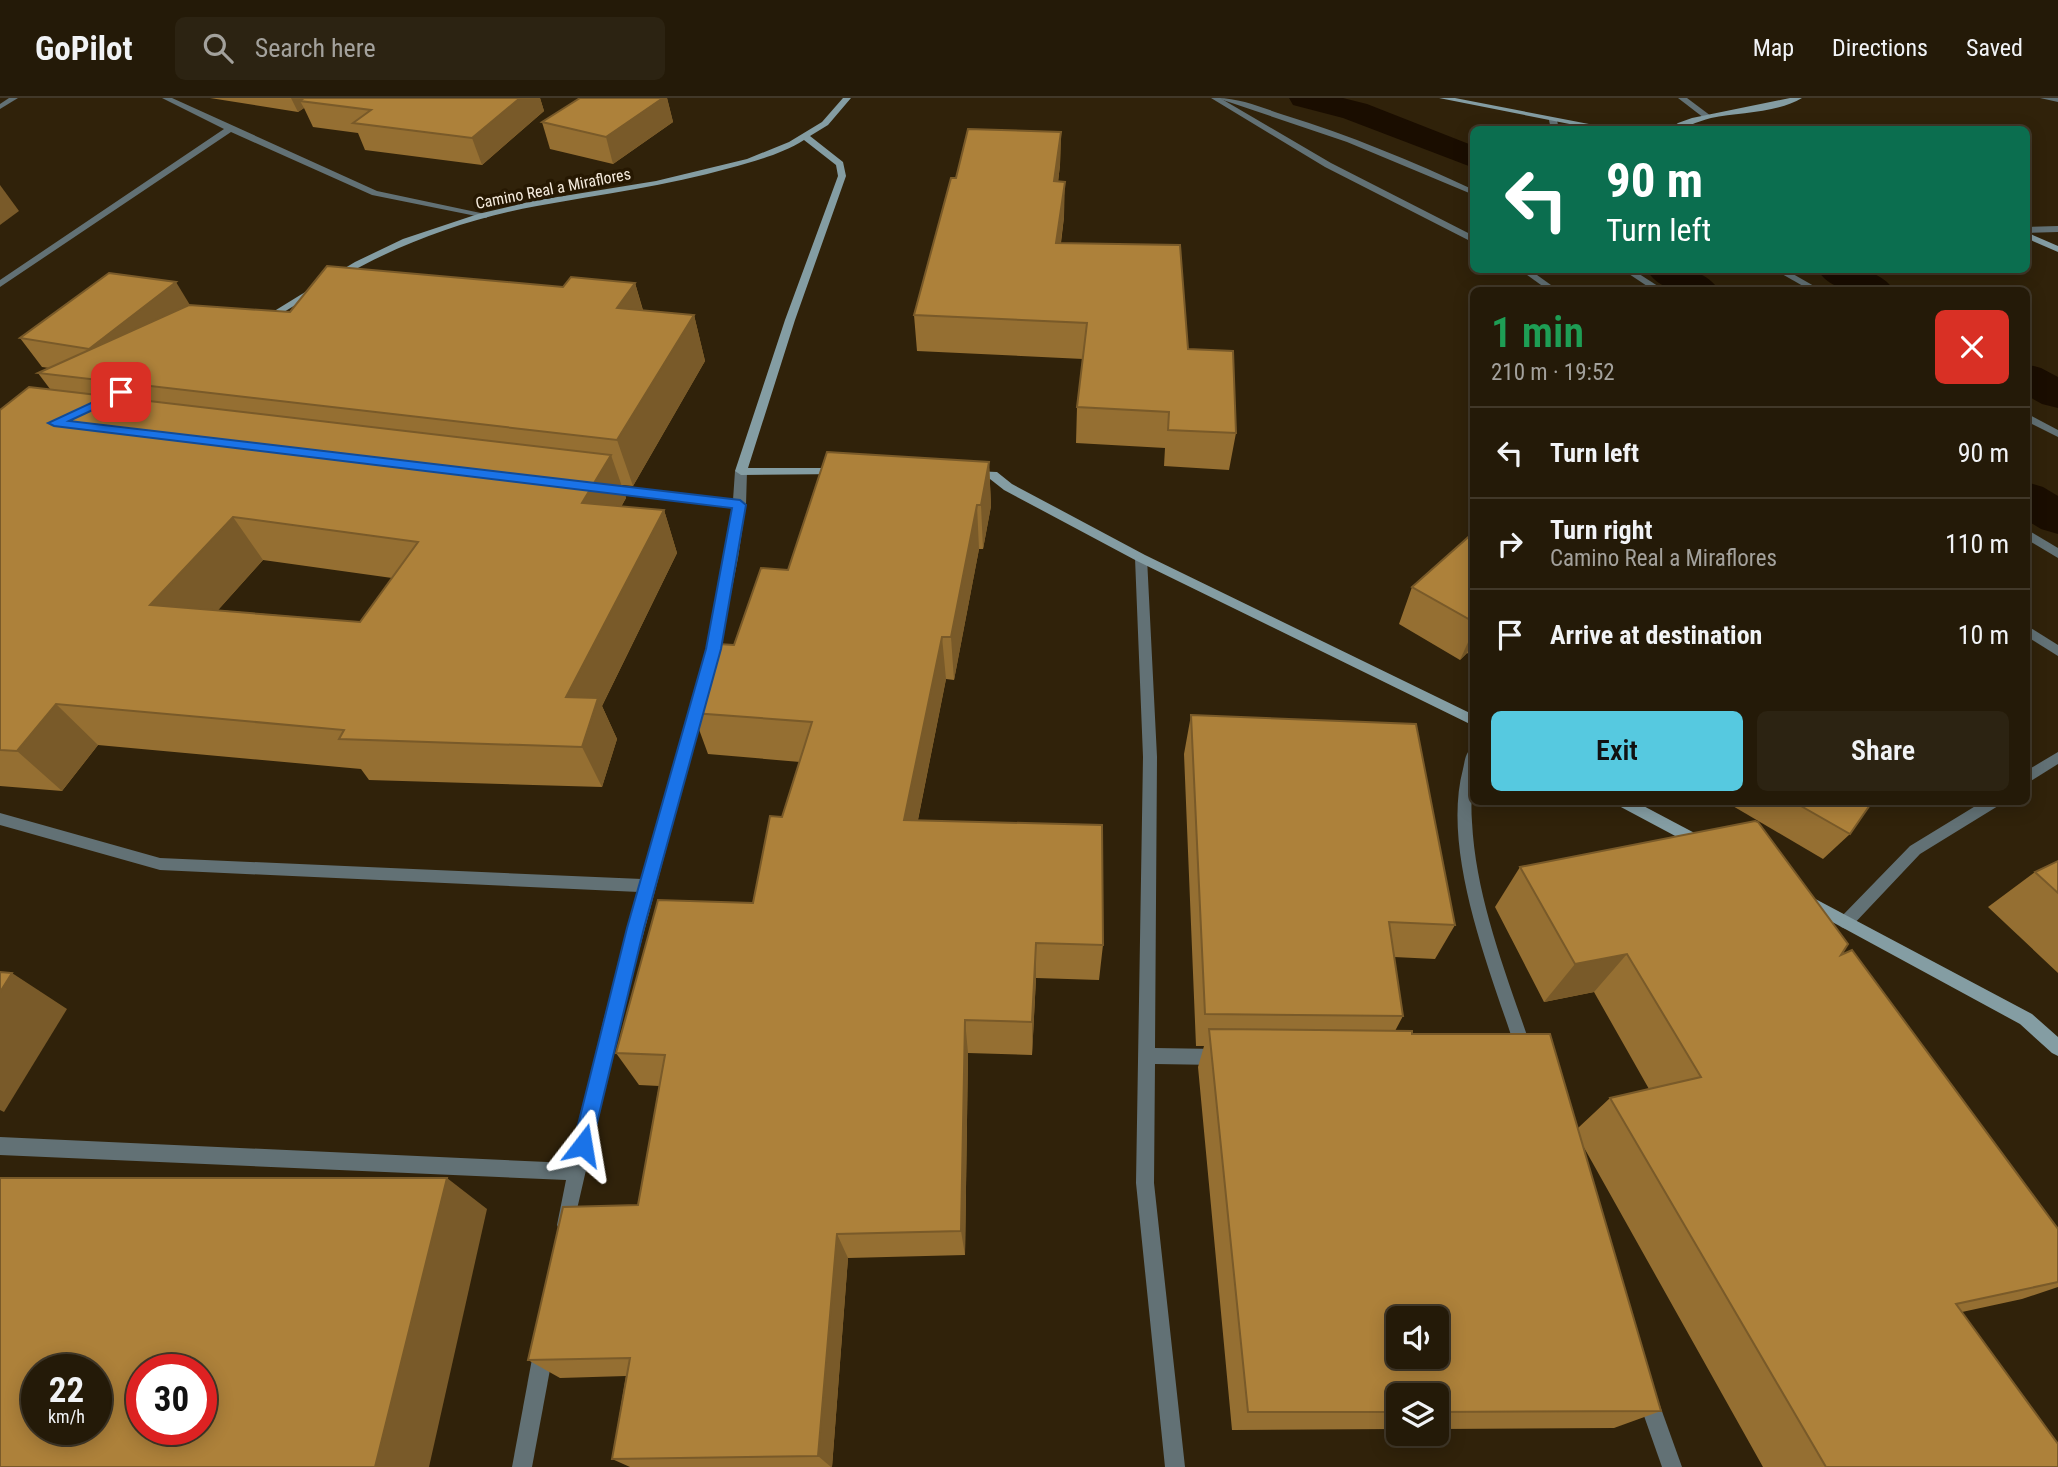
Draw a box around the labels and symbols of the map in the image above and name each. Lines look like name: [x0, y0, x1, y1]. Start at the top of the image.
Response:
street label: Camino Real a Miraflores: [474, 164, 632, 213]
pin: [91, 362, 151, 422]
position arrow: [546, 1108, 620, 1182]
speed limit sign: 30: [126, 1354, 217, 1445]

